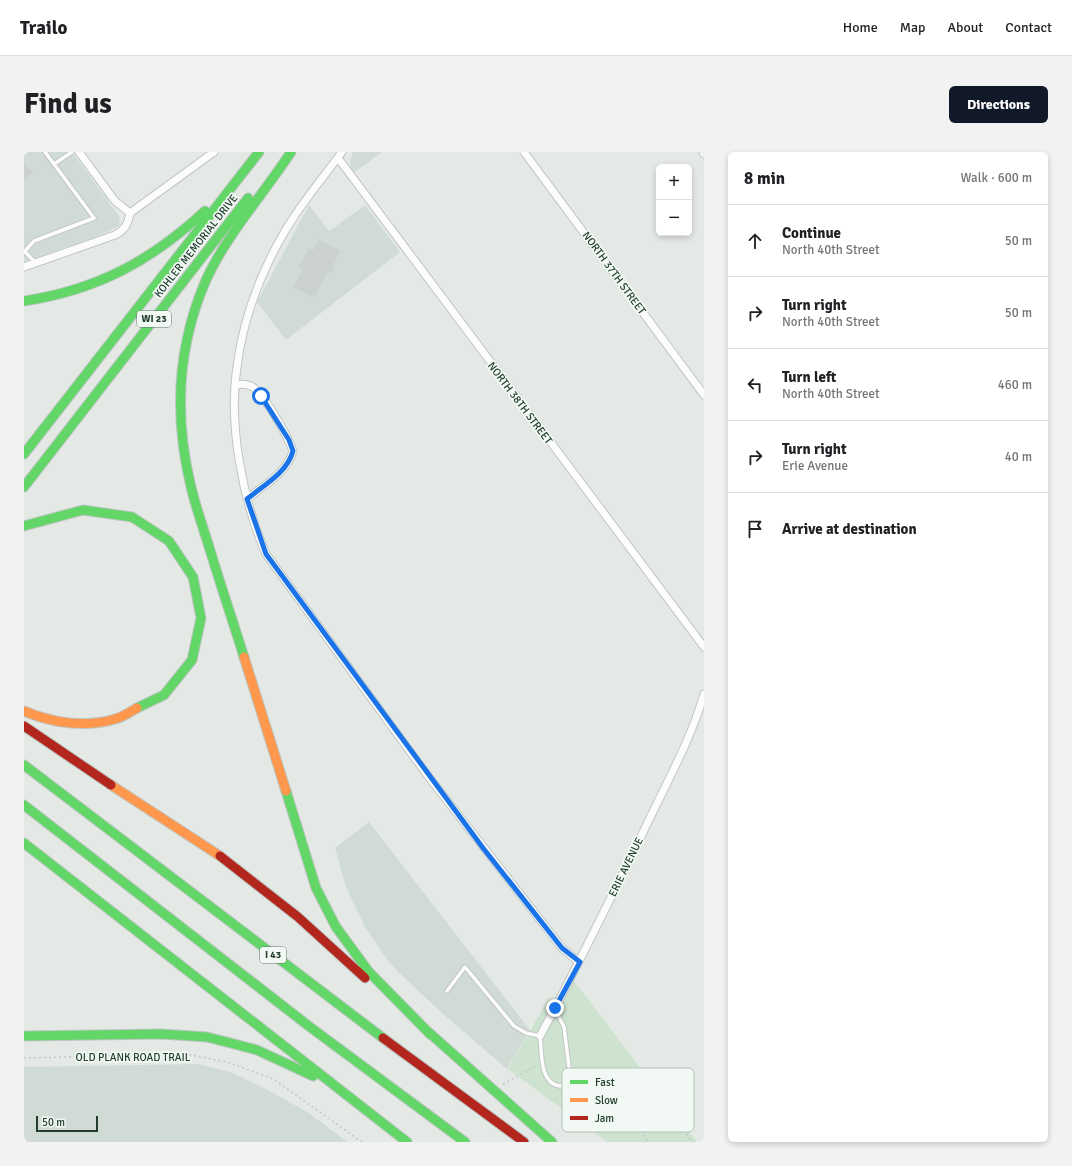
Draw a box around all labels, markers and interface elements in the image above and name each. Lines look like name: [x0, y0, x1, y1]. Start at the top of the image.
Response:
text: Trailo: [20, 16, 67, 40]
text: Home: [843, 19, 878, 36]
text: Map: [900, 19, 925, 36]
text: About: [947, 19, 983, 36]
text: Contact: [1005, 19, 1052, 36]
button: Directions: [949, 86, 1048, 123]
text: Find us: [24, 87, 112, 121]
map controls: [656, 164, 692, 236]
button: +: [656, 164, 692, 200]
text: 8 min: [744, 168, 785, 189]
text: Walk · 600 m: [961, 170, 1032, 186]
street label: KOHLER MEMORIAL DRIVE: [152, 192, 240, 300]
button: −: [656, 200, 692, 236]
text: Continue: [782, 224, 841, 242]
street label: NORTH 37TH STREET: [580, 229, 649, 317]
icon: ahead: [744, 230, 766, 252]
text: 50 m: [1005, 233, 1032, 249]
text: North 40th Street: [782, 242, 880, 258]
text: Turn right: [782, 296, 847, 314]
icon: right: [744, 302, 766, 324]
text: 50 m: [1005, 305, 1032, 321]
road number: WI 23: [137, 311, 171, 327]
text: North 40th Street: [782, 314, 880, 330]
street label: NORTH 38TH STREET: [485, 359, 555, 447]
text: Turn left: [782, 368, 836, 386]
icon: left: [744, 374, 766, 396]
text: 460 m: [998, 377, 1032, 393]
text: North 40th Street: [782, 386, 880, 402]
route start: [252, 387, 270, 405]
text: Turn right: [782, 440, 847, 458]
icon: right: [744, 446, 766, 468]
text: 40 m: [1005, 449, 1032, 465]
text: Erie Avenue: [782, 458, 848, 474]
icon: arrive: [744, 518, 766, 540]
text: Arrive at destination: [782, 520, 917, 538]
street label: ERIE AVENUE: [606, 835, 646, 899]
road number: I 43: [260, 947, 286, 963]
route end: [546, 999, 564, 1017]
street label: OLD PLANK ROAD TRAIL: [76, 1051, 191, 1064]
legend: [562, 1068, 694, 1132]
text: Fast: [595, 1076, 615, 1089]
text: Slow: [595, 1094, 618, 1107]
text: Jam: [595, 1112, 614, 1125]
scale bar: [36, 1114, 98, 1133]
text: 50 m: [42, 1116, 65, 1129]

